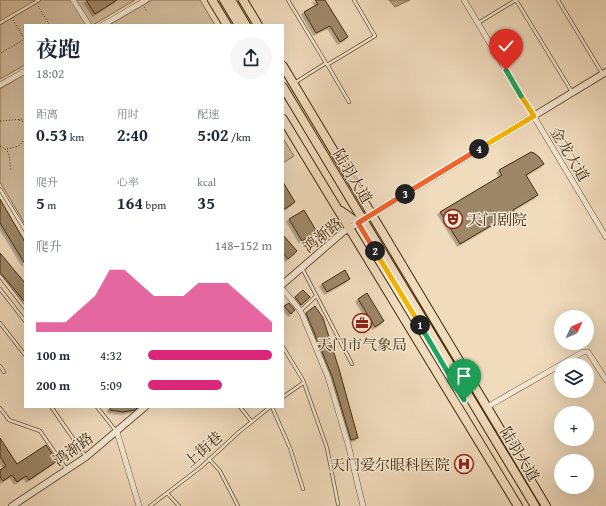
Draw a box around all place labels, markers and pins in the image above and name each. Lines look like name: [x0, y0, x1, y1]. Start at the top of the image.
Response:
pin: [489, 29, 523, 70]
pin: 4: [469, 139, 489, 159]
pin: 3: [395, 184, 415, 204]
theatre icon: 天门剧院: [442, 208, 464, 230]
place label: 天门剧院: [467, 209, 527, 230]
pin: 2: [365, 241, 385, 261]
office icon: 天门市气象局: [351, 312, 373, 334]
pin: 1: [410, 315, 430, 335]
place label: 天门市气象局: [317, 334, 407, 355]
pin: [447, 359, 481, 400]
hospital icon: 天门爱尔眼科医院: [453, 453, 475, 475]
place label: 天门爱尔眼科医院: [330, 454, 450, 475]

